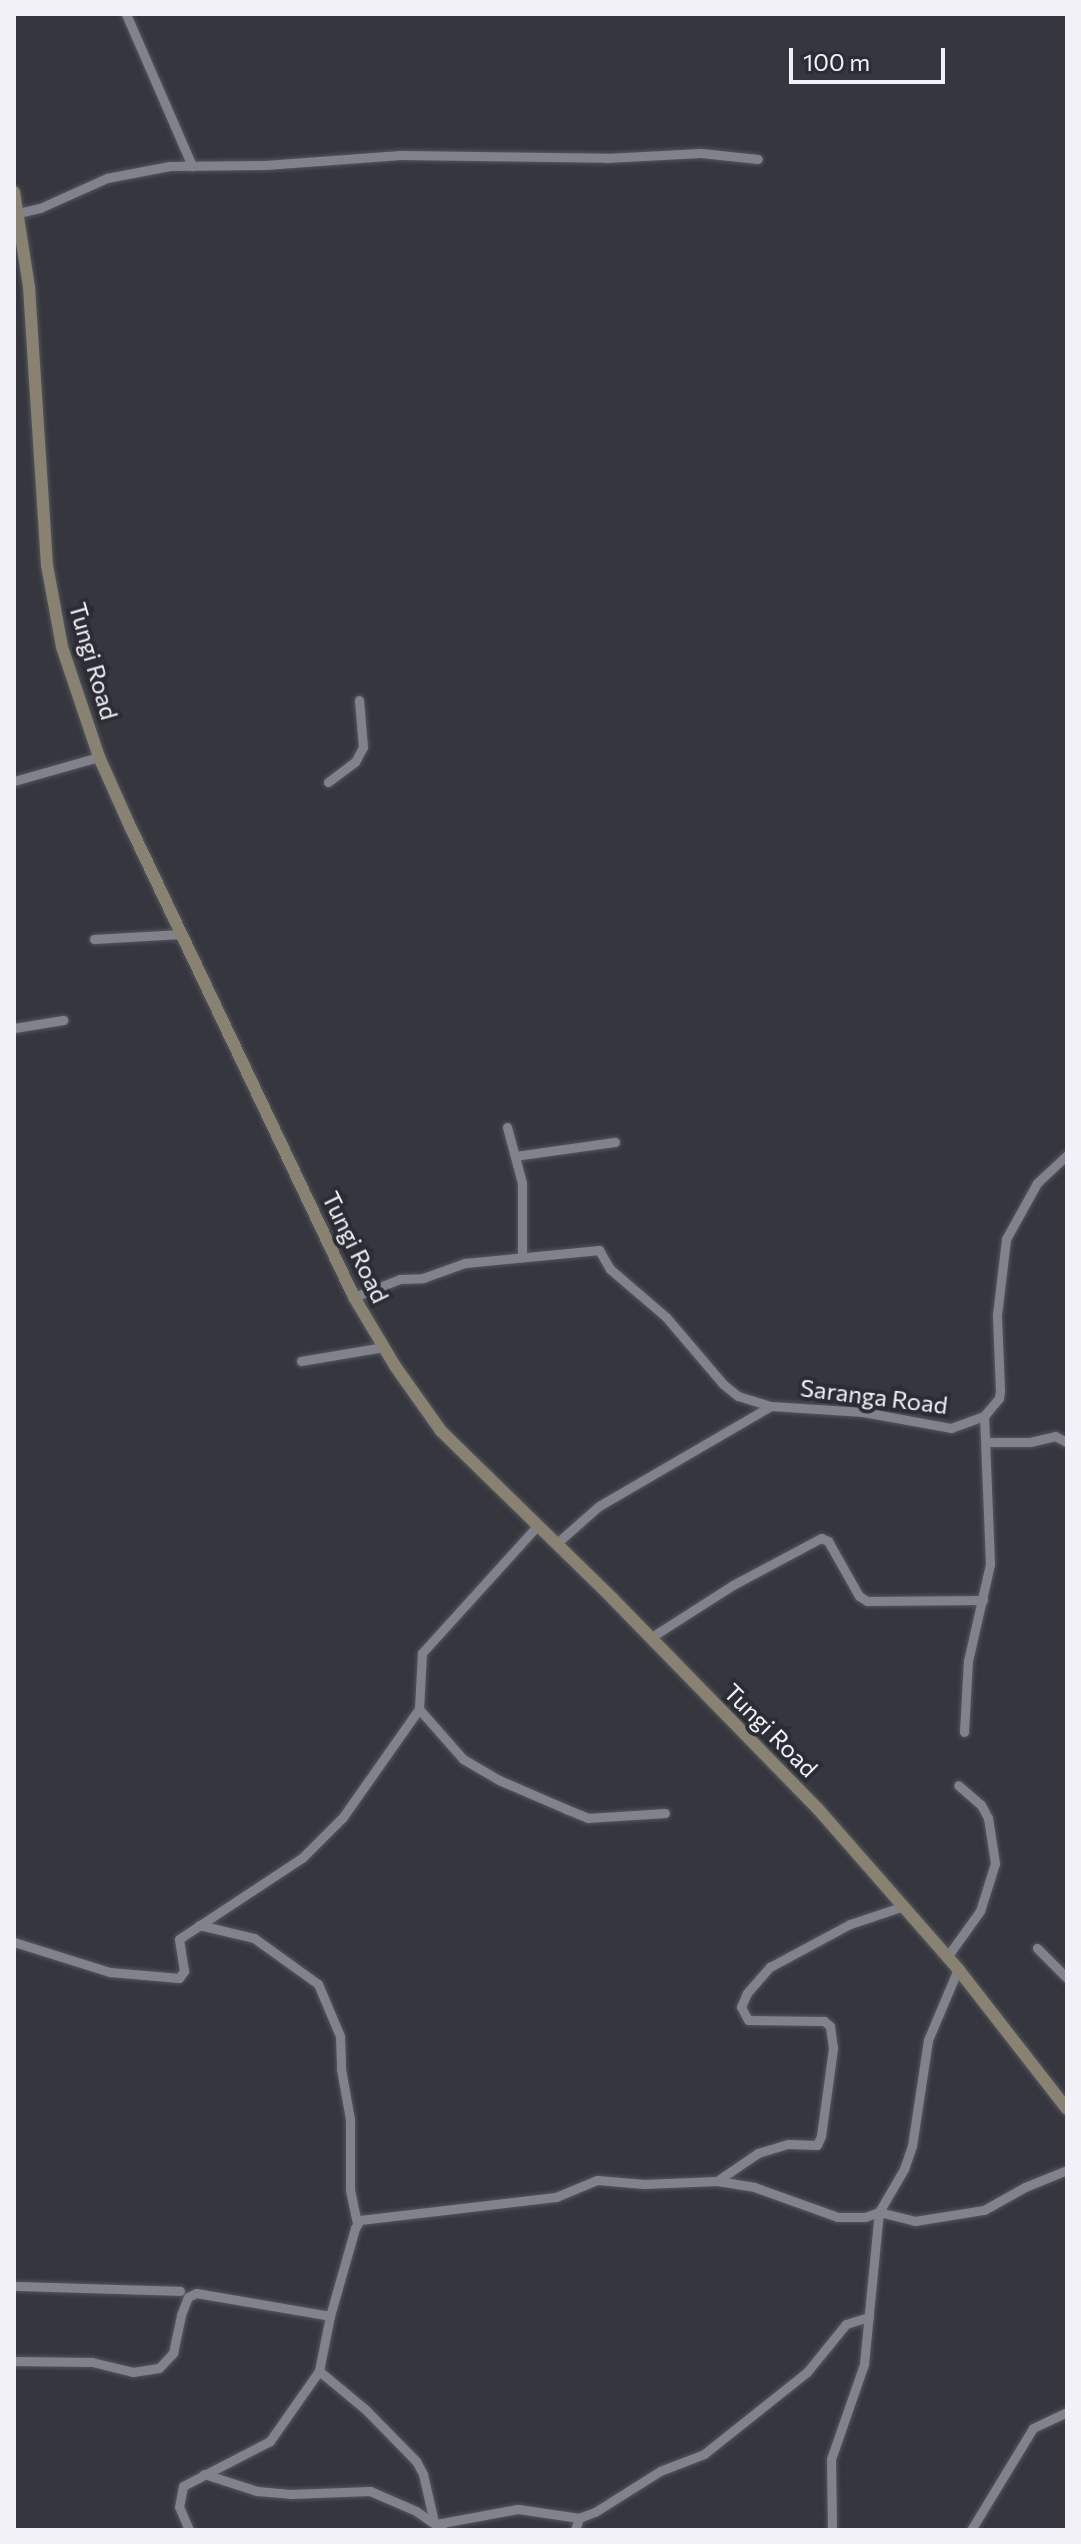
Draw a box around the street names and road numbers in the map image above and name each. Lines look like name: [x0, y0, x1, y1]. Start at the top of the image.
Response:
street label: Tungi Road: [64, 599, 124, 723]
street label: Tungi Road: [317, 1187, 395, 1307]
street label: Saranga Road: [799, 1373, 949, 1419]
street label: Tungi Road: [718, 1677, 824, 1783]

